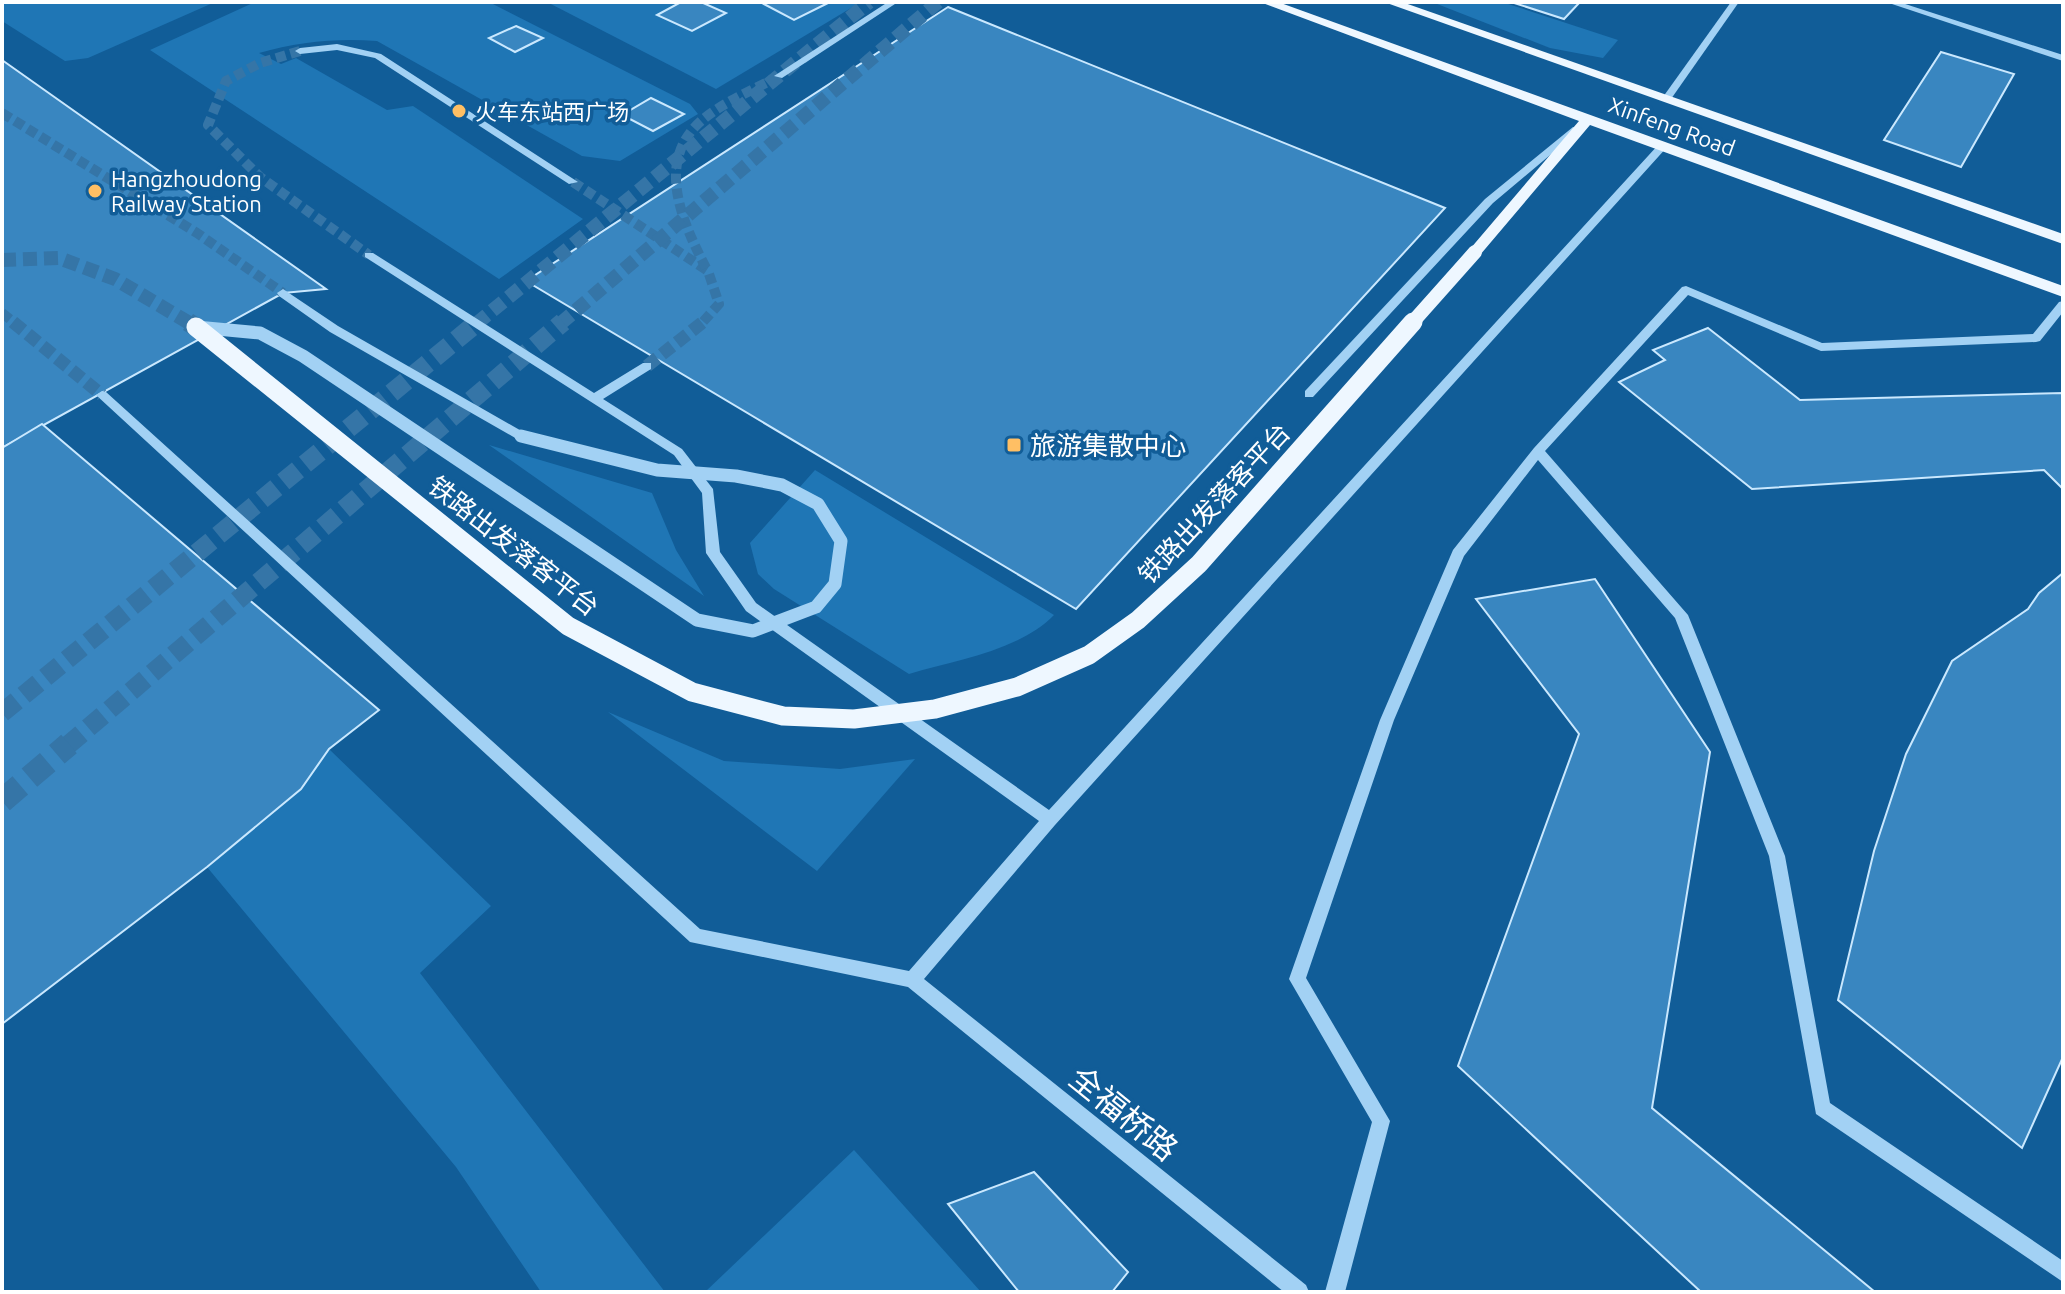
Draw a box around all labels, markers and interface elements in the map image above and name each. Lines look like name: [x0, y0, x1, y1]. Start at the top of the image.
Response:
street label: Xinfeng Road: [1605, 92, 1739, 160]
place label: 火车东站西广场: [475, 99, 629, 124]
marker: 火车东站西广场: [450, 102, 468, 120]
place label: Hangzhoudong Railway Station: [111, 166, 262, 216]
marker: Hangzhoudong Railway Station: [86, 182, 104, 200]
street label: 铁路出发落客平台: [1132, 417, 1296, 589]
place label: 旅游集散中心: [1030, 431, 1186, 460]
marker: 旅游集散中心: [1005, 436, 1023, 454]
street label: 铁路出发落客平台: [423, 471, 605, 621]
street label: 全福桥路: [1063, 1059, 1185, 1167]

